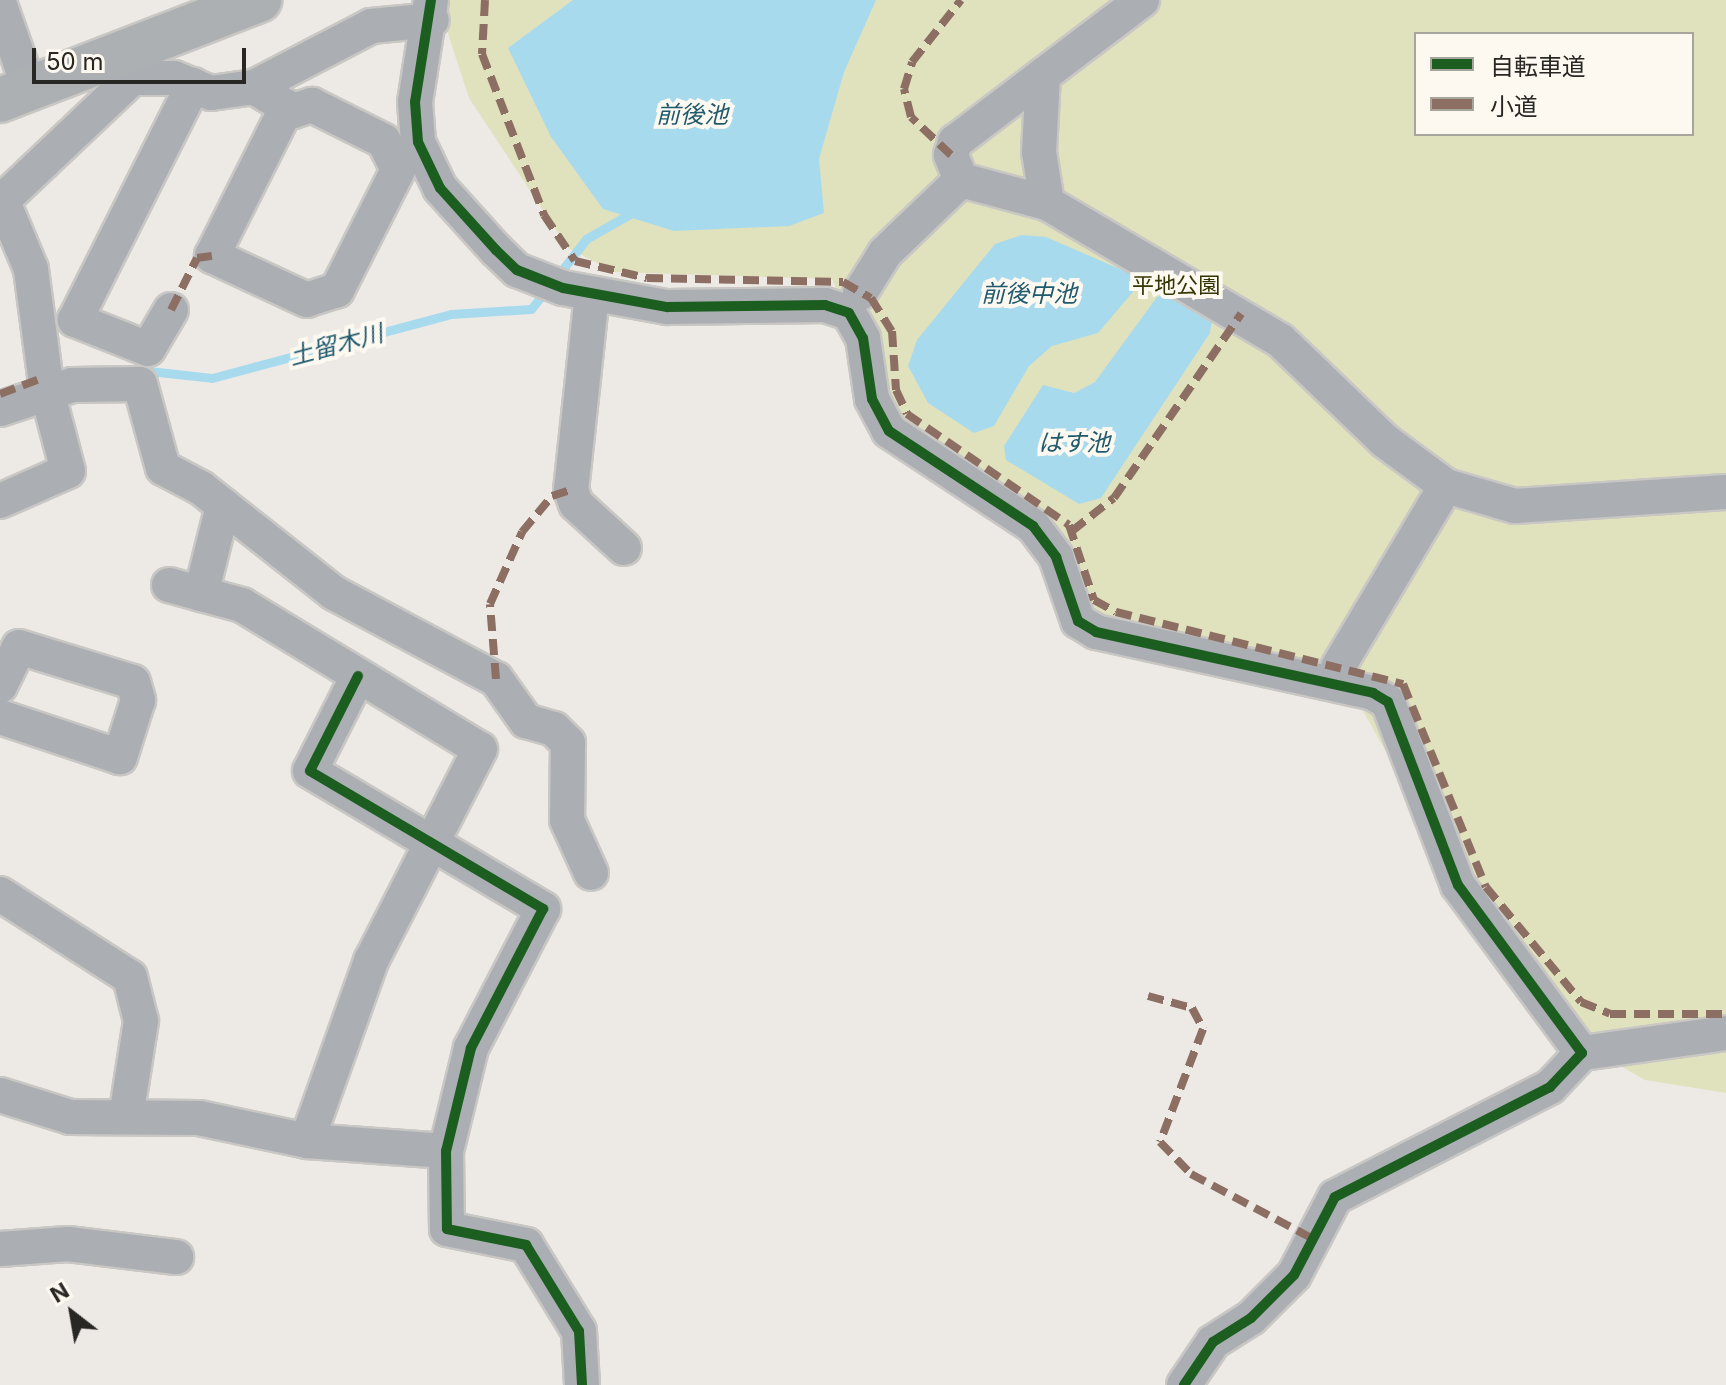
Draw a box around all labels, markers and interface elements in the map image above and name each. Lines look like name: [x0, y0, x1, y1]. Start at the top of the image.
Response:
scale bar: [36, 32, 250, 82]
legend: [1414, 32, 1694, 136]
text: 50 m: [46, 47, 104, 76]
text: 自転車道: [1490, 52, 1586, 81]
text: 小道: [1490, 92, 1538, 121]
water label: 前後池: [656, 101, 728, 129]
park label: 平地公園: [1132, 273, 1220, 299]
water label: 前後中池: [981, 280, 1077, 308]
water label: 土留木川: [286, 319, 386, 371]
water label: はす池: [1038, 429, 1110, 457]
north arrow: [32, 1273, 112, 1353]
text: N: [46, 1277, 74, 1308]

